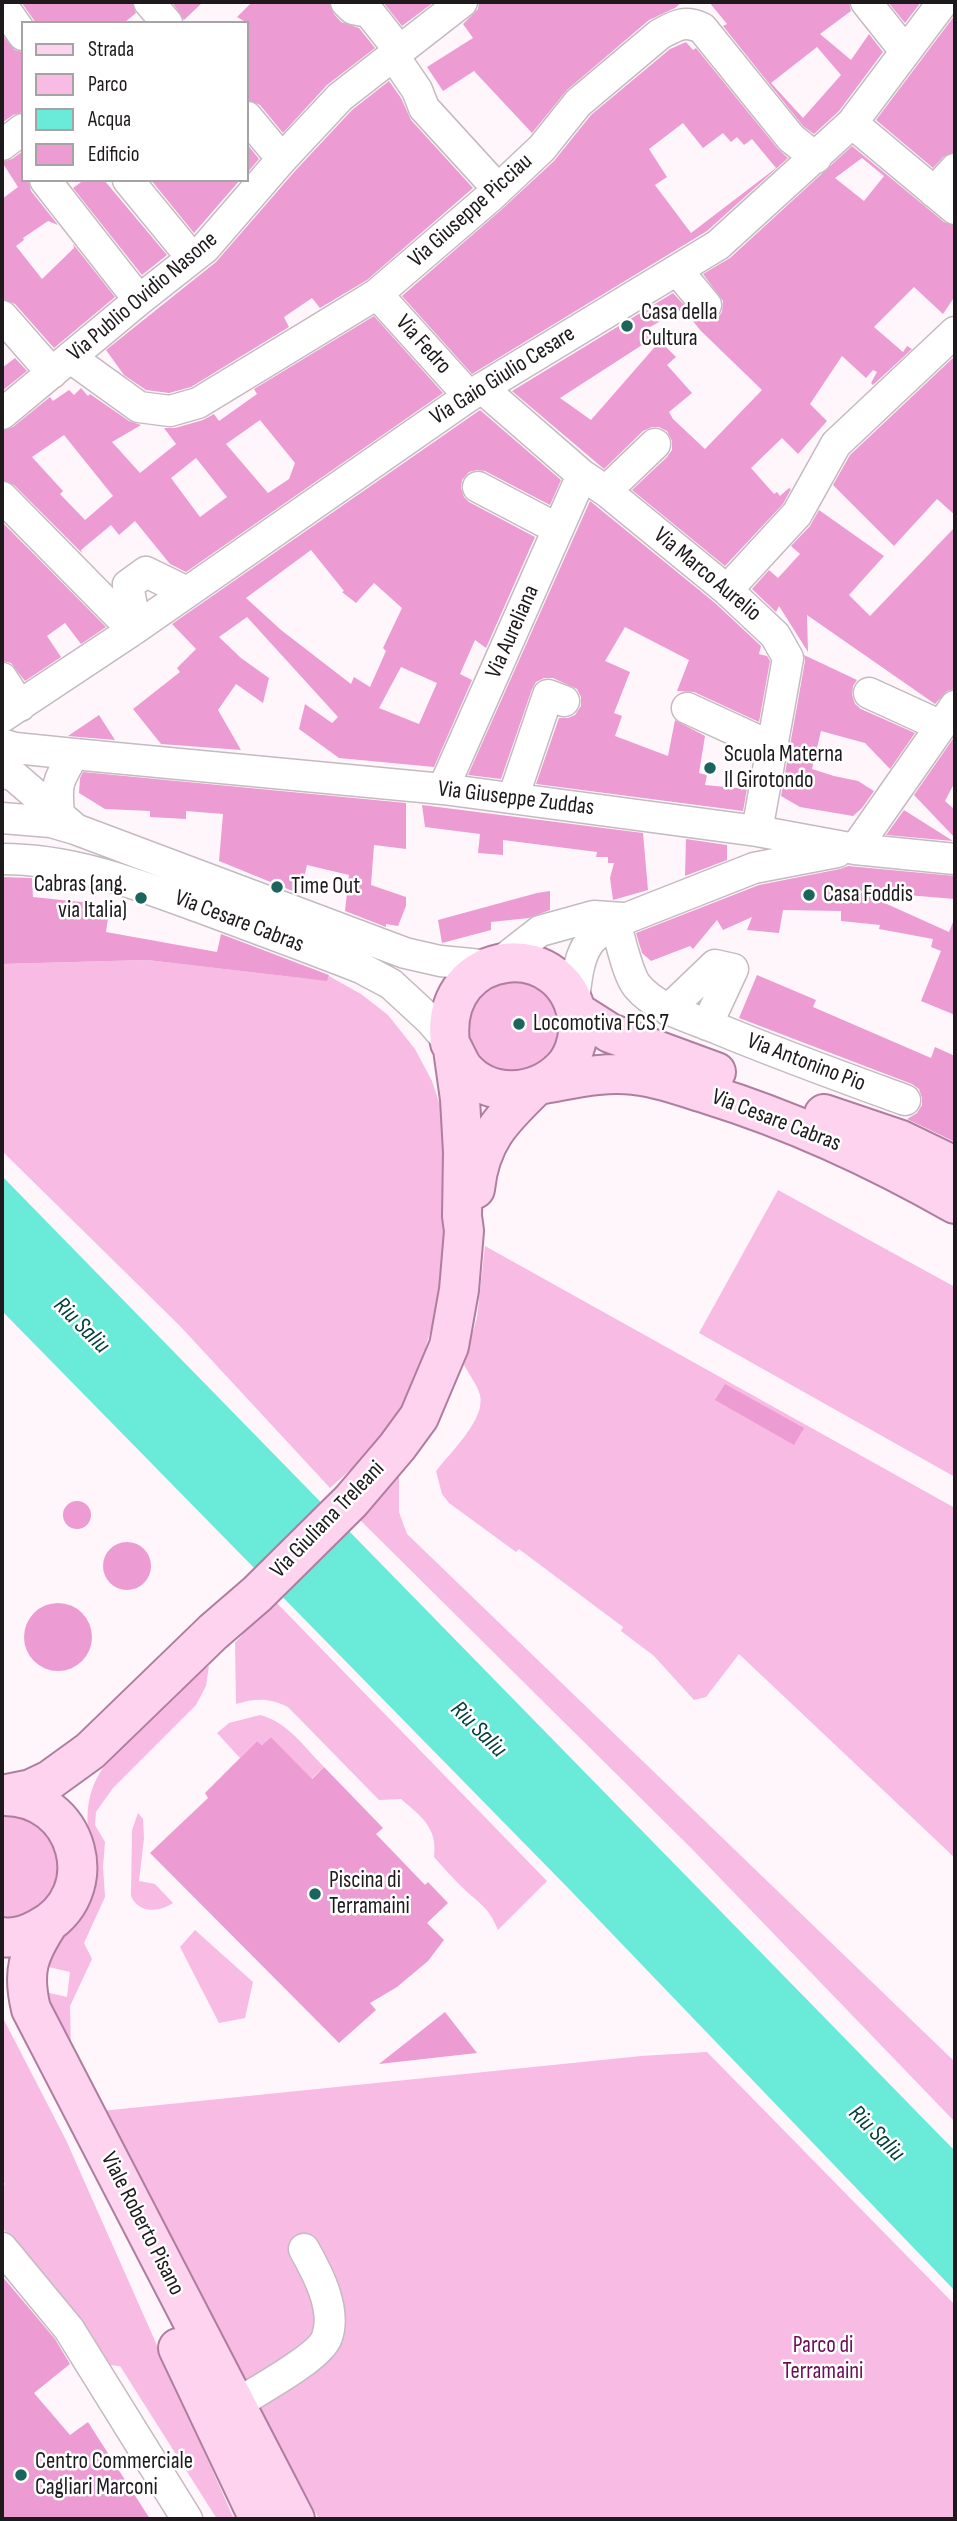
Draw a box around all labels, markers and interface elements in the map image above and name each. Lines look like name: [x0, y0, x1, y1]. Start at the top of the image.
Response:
legend: [21, 21, 248, 182]
text: Strada: [88, 37, 134, 62]
text: Parco: [88, 72, 127, 97]
text: Acqua: [88, 107, 131, 132]
text: Edificio: [88, 142, 139, 167]
street label: Via Giuseppe Picciau: [403, 148, 539, 274]
street label: Via Publio Ovidio Nasone: [62, 226, 224, 368]
place label: Casa della Cultura: [641, 299, 718, 353]
street label: Via Fedro: [389, 310, 457, 380]
marker: Casa della Cultura: [619, 318, 635, 334]
street label: Via Gaio Giulio Cesare: [426, 321, 580, 431]
street label: Via Marco Aurelio: [648, 522, 766, 628]
street label: Via Aureliana: [480, 581, 546, 683]
place label: Scuola Materna Il Girotondo: [724, 741, 843, 795]
marker: Scuola Materna Il Girotondo: [702, 760, 718, 776]
street label: Via Giuseppe Zuddas: [436, 776, 596, 822]
place label: Cabras (ang. via Italia): [34, 871, 127, 925]
place label: Time Out: [291, 873, 360, 901]
marker: Time Out: [269, 879, 285, 895]
place label: Casa Foddis: [823, 881, 913, 909]
street label: Via Cesare Cabras: [171, 885, 307, 959]
marker: Casa Foddis: [801, 887, 817, 903]
marker: Cabras (ang. via Italia): [133, 890, 149, 906]
place label: Locomotiva FCS 7: [533, 1010, 669, 1038]
marker: Locomotiva FCS 7: [511, 1016, 527, 1032]
street label: Via Antonino Pio: [743, 1028, 869, 1098]
street label: Via Cesare Cabras: [708, 1084, 844, 1158]
water label: Riu Saliu: [47, 1292, 115, 1360]
street label: Via Giuliana Treleani: [265, 1456, 391, 1584]
water label: Riu Saliu: [444, 1696, 512, 1764]
place label: Piscina di Terramaini: [329, 1867, 410, 1921]
marker: Piscina di Terramaini: [307, 1886, 323, 1902]
water label: Riu Saliu: [842, 2100, 910, 2168]
street label: Viale Roberto Pisano: [94, 2148, 190, 2300]
park label: Parco di Terramaini: [783, 2332, 863, 2386]
place label: Centro Commerciale Cagliari Marconi: [35, 2448, 193, 2502]
marker: Centro Commerciale Cagliari Marconi: [13, 2467, 29, 2483]

